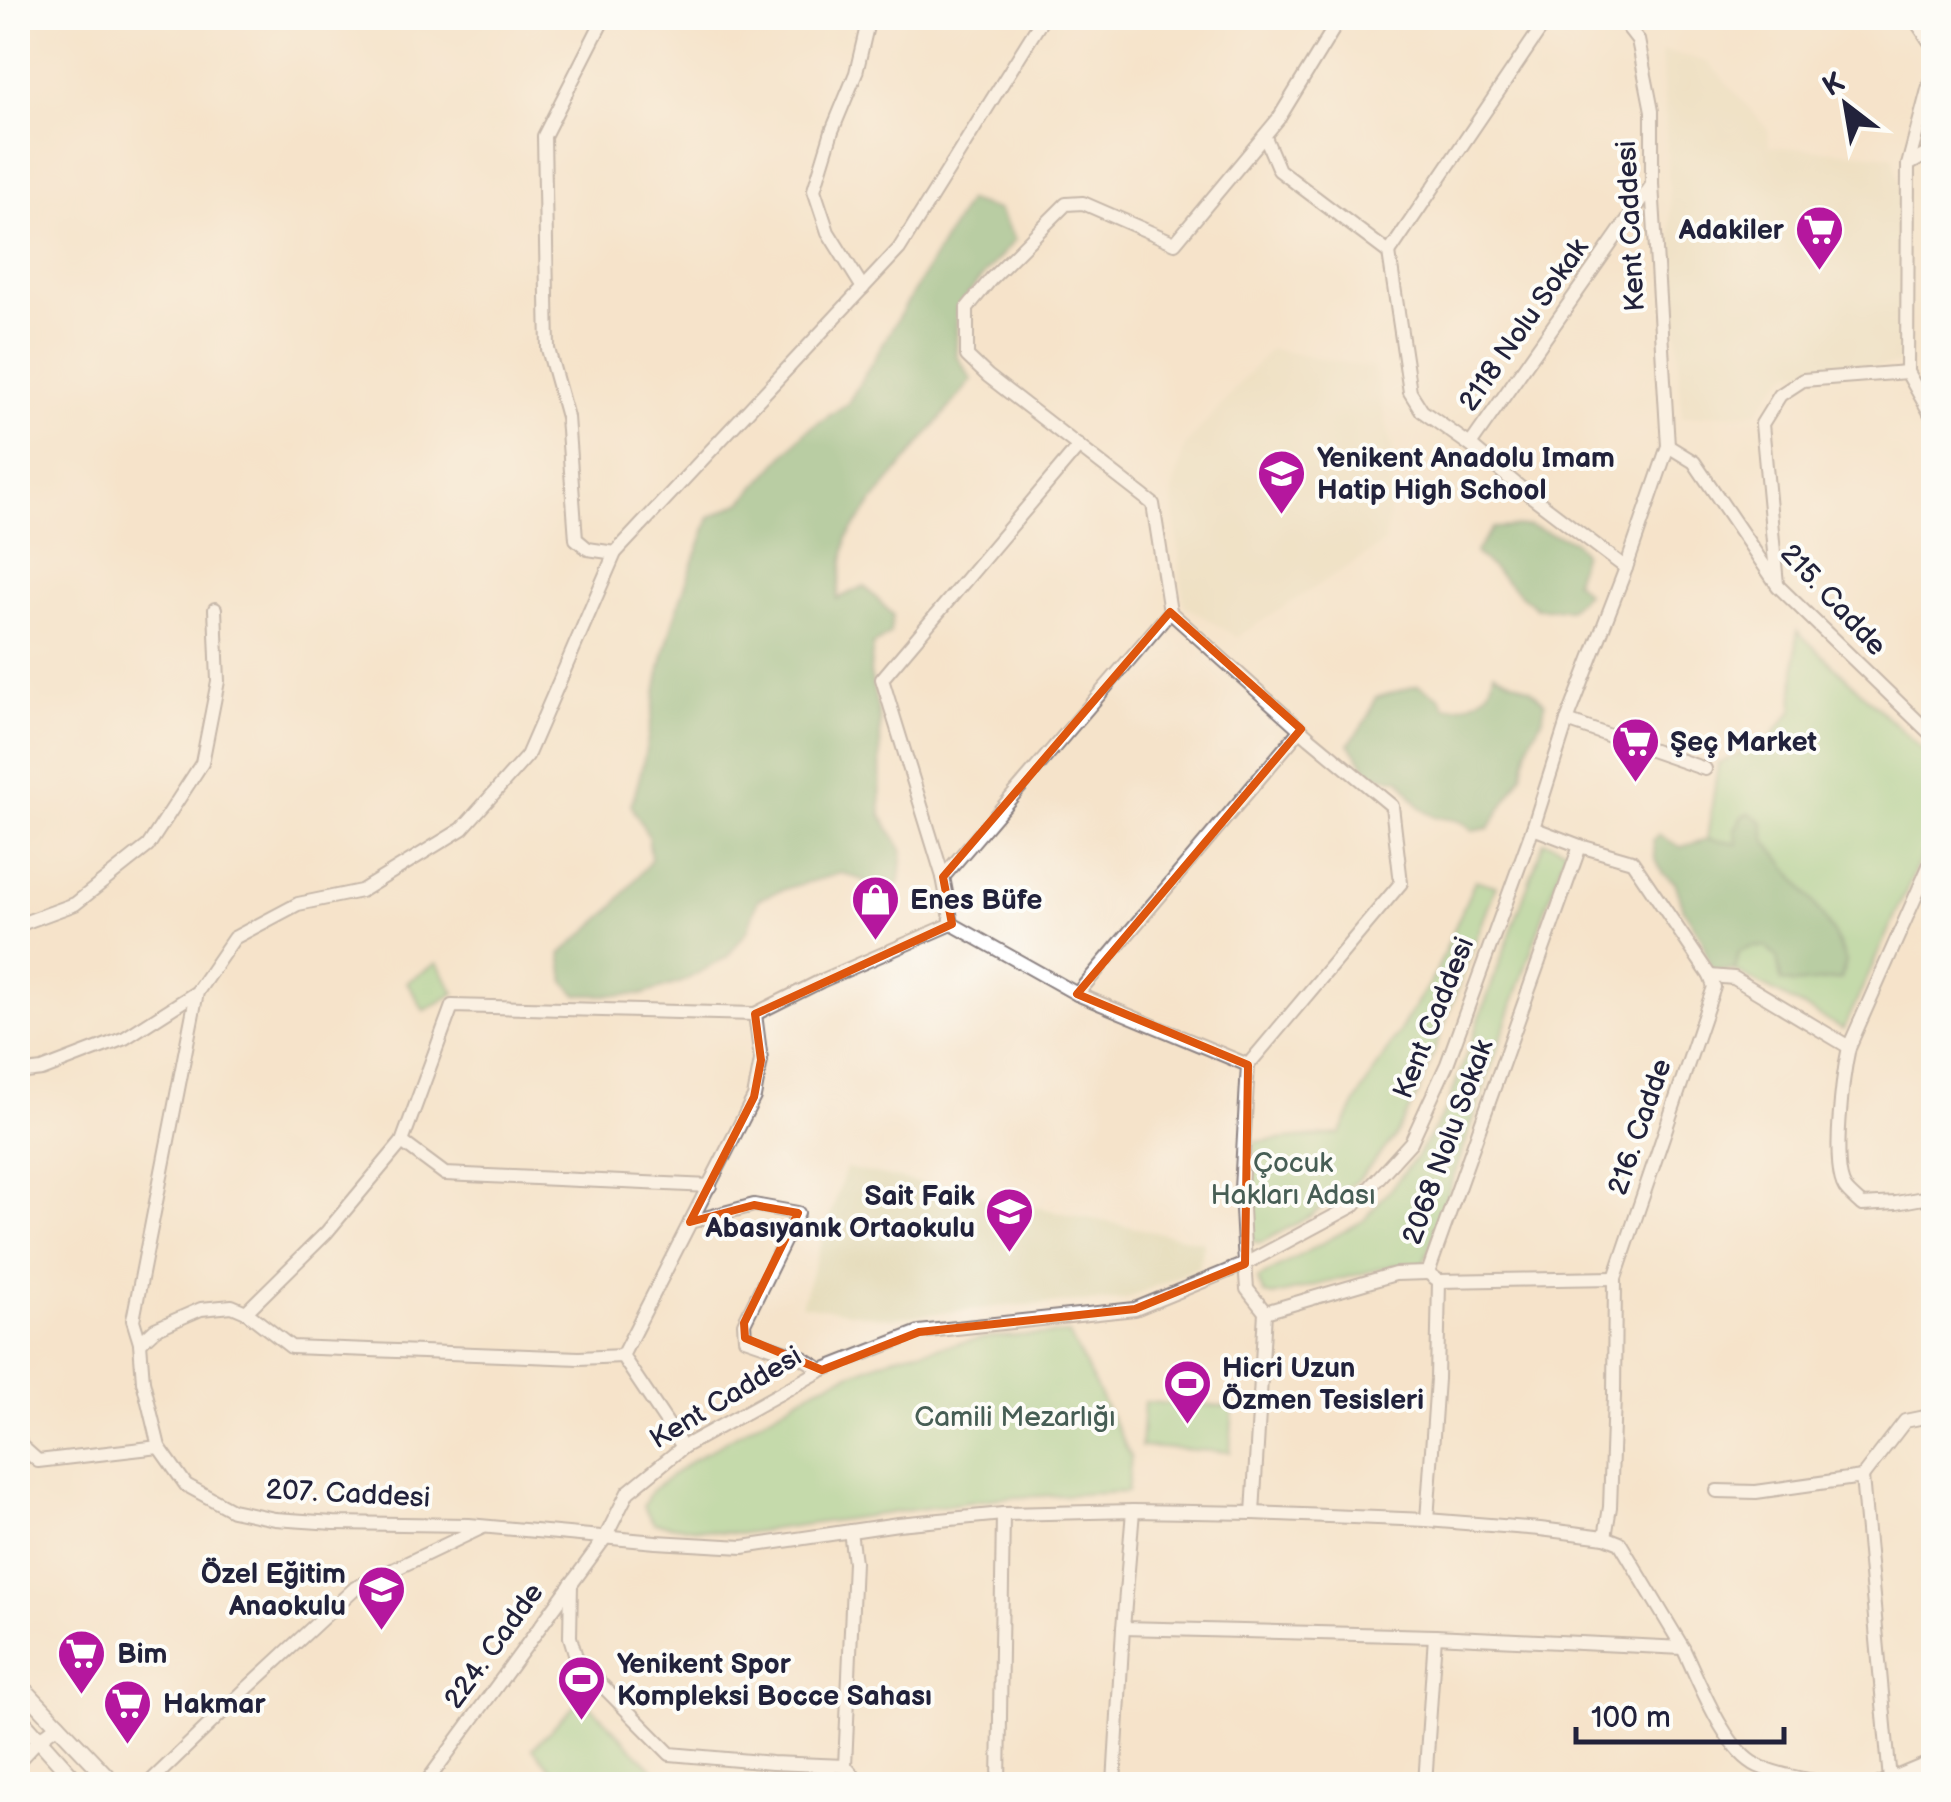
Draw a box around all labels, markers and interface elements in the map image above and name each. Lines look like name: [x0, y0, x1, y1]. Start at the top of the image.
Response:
north arrow: [1796, 55, 1896, 155]
text: K: [1817, 66, 1851, 104]
street label: Kent Caddesi: [1610, 140, 1652, 312]
supermarket icon: Adakiler: [1793, 204, 1845, 272]
place label: Adakiler: [1678, 214, 1785, 247]
street label: 2118 Nolu Sokak: [1452, 232, 1596, 418]
place label: Yenikent Anadolu Imam Hatip High School: [1317, 442, 1615, 507]
school or university icon: Yenikent Anadolu Imam Hatip High School: [1256, 448, 1308, 516]
street label: 215. Cadde: [1773, 537, 1893, 663]
supermarket icon: Şeç Market: [1609, 716, 1661, 784]
place label: Şeç Market: [1670, 726, 1817, 759]
shop icon: Enes Büfe: [849, 874, 901, 942]
place label: Enes Büfe: [910, 884, 1042, 917]
street label: Kent Caddesi: [1387, 932, 1481, 1104]
street label: 2068 Nolu Sokak: [1396, 1035, 1500, 1249]
street label: 216. Cadde: [1601, 1055, 1679, 1199]
park label: Çocuk Hakları Adası: [1210, 1147, 1376, 1212]
place label: Sait Faik Abasıyanık Ortaokulu: [705, 1180, 975, 1245]
school or university icon: Sait Faik Abasıyanık Ortaokulu: [984, 1186, 1036, 1254]
street label: Kent Caddesi: [644, 1340, 808, 1456]
place label: Hicri Uzun Özmen Tesisleri: [1222, 1352, 1424, 1417]
sports icon: Hicri Uzun Özmen Tesisleri: [1161, 1358, 1213, 1426]
park label: Camili Mezarlığı: [914, 1401, 1116, 1434]
street label: 207. Caddesi: [265, 1473, 431, 1515]
place label: Özel Eğitim Anaokulu: [201, 1557, 346, 1623]
school or university icon: Özel Eğitim Anaokulu: [355, 1564, 407, 1632]
street label: 224. Cadde: [437, 1577, 551, 1715]
supermarket icon: Bim: [56, 1628, 108, 1696]
place label: Bim: [117, 1638, 167, 1671]
place label: Yenikent Spor Kompleksi Bocce Sahası: [617, 1648, 932, 1713]
sports icon: Yenikent Spor Kompleksi Bocce Sahası: [556, 1654, 608, 1722]
supermarket icon: Hakmar: [102, 1678, 154, 1746]
scale bar: [1576, 1682, 1784, 1744]
place label: Hakmar: [163, 1688, 266, 1721]
text: 100 m: [1591, 1700, 1671, 1736]

